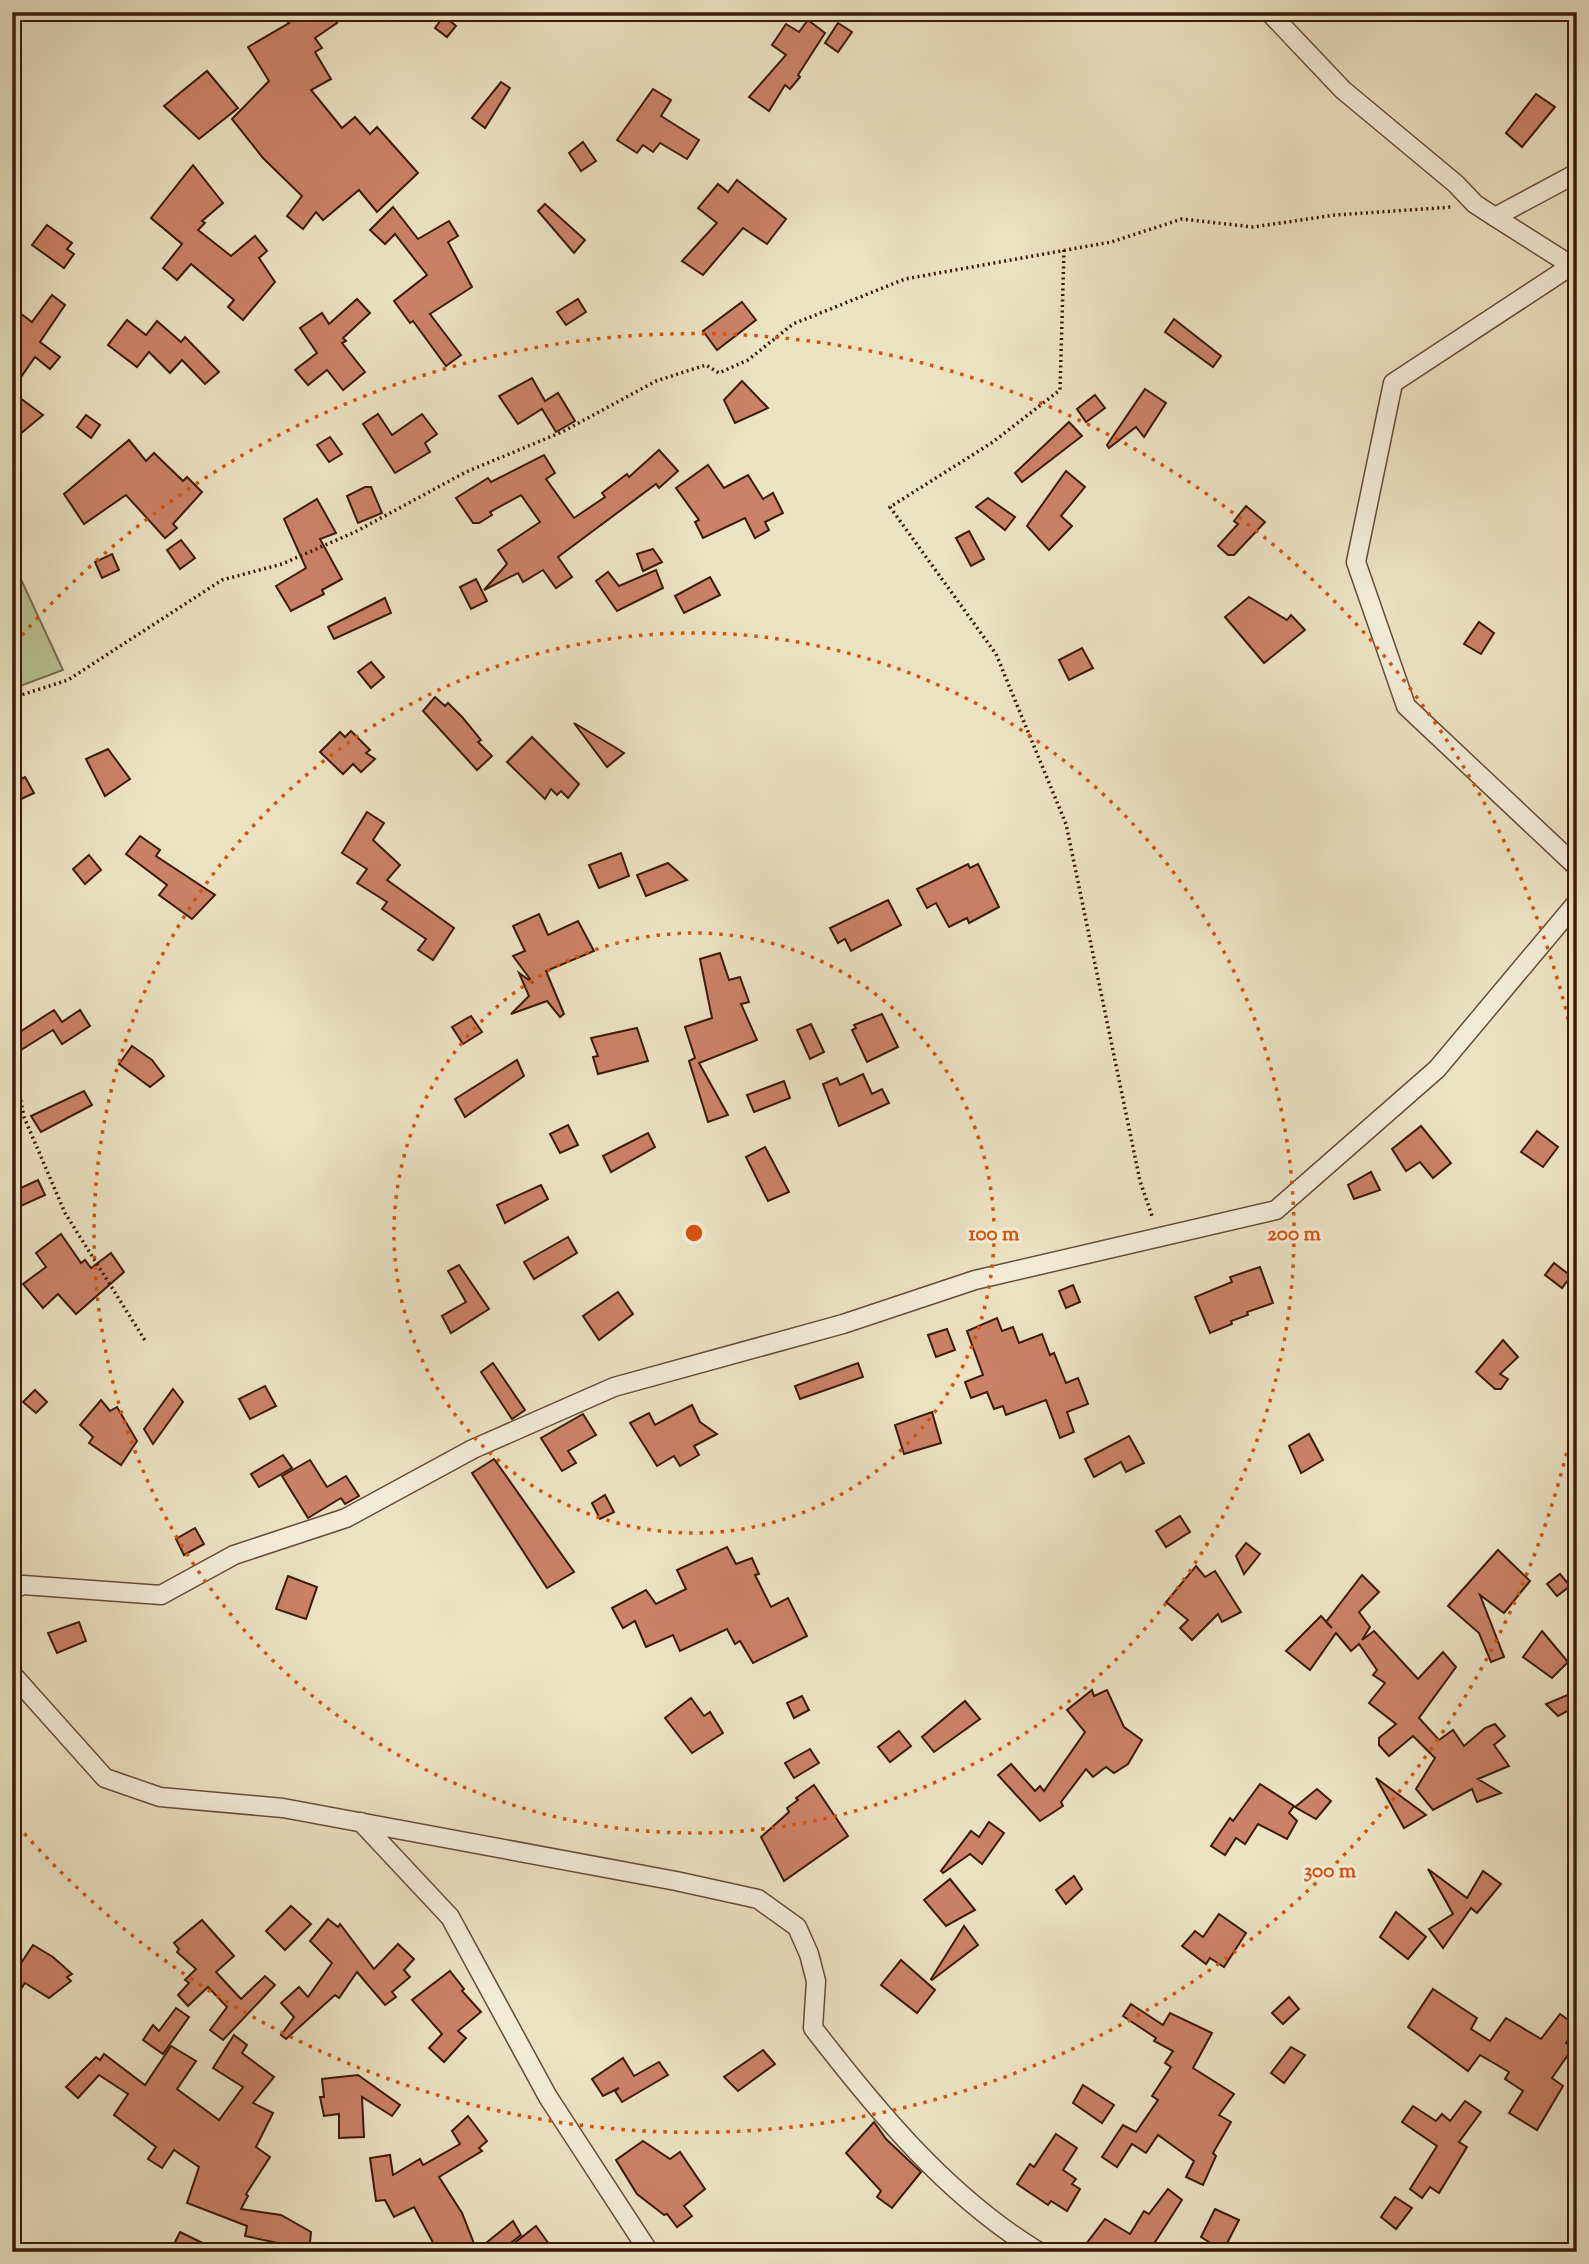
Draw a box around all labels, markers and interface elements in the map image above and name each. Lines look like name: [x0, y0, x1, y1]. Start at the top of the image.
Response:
text: 100 m: [969, 1220, 1020, 1250]
text: 200 m: [1267, 1220, 1322, 1250]
centre of rings: [682, 1221, 706, 1245]
text: 300 m: [1304, 1857, 1357, 1887]

